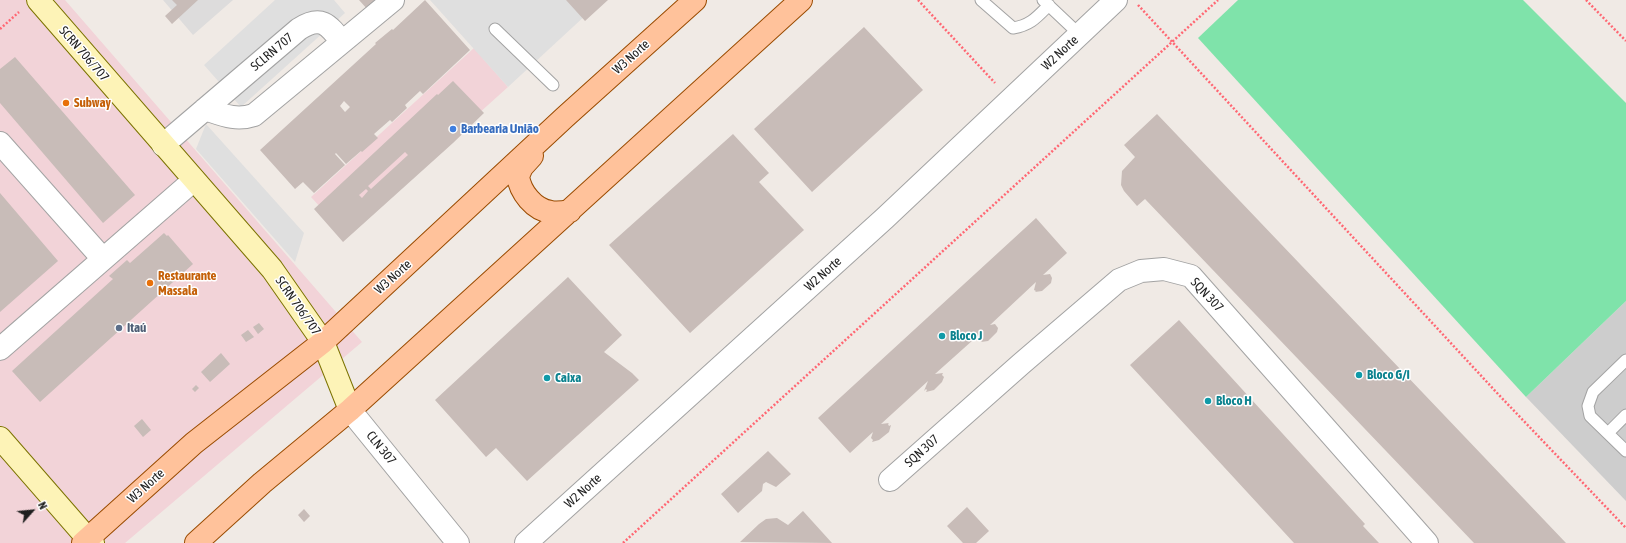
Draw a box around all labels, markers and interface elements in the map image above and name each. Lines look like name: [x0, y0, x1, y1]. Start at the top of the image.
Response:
street label: SCRN 706/707: [56, 23, 112, 85]
street label: SCLRN 707: [248, 30, 296, 74]
street label: W2 Norte: [1038, 32, 1082, 74]
street label: W3 Norte: [609, 36, 653, 78]
place label: Subway: [74, 95, 111, 111]
marker: Subway: [61, 98, 71, 108]
place label: Barbearia União: [461, 121, 539, 137]
marker: Barbearia União: [448, 124, 458, 134]
street label: W2 Norte: [801, 253, 845, 295]
street label: W3 Norte: [371, 256, 415, 298]
place label: Restaurante Massala: [158, 268, 216, 299]
street label: SCRN 706/707: [272, 274, 324, 338]
street label: SQN 307: [1187, 275, 1227, 315]
marker: Restaurante Massala: [145, 278, 155, 288]
place label: Itaú: [127, 320, 146, 336]
marker: Itaú: [114, 323, 124, 333]
place label: Bloco J: [950, 328, 982, 344]
marker: Bloco J: [937, 331, 947, 341]
place label: Bloco G/I: [1367, 367, 1410, 383]
place label: Caixa: [555, 370, 581, 386]
marker: Bloco G/I: [1354, 370, 1364, 380]
marker: Caixa: [542, 373, 552, 383]
place label: Bloco H: [1216, 393, 1252, 409]
marker: Bloco H: [1203, 396, 1213, 406]
street label: CLN 307: [363, 428, 399, 468]
street label: SQN 307: [902, 432, 942, 470]
street label: W3 Norte: [124, 465, 168, 507]
street label: W2 Norte: [561, 470, 605, 512]
north arrow: [12, 491, 52, 531]
text: N: [36, 500, 50, 511]

